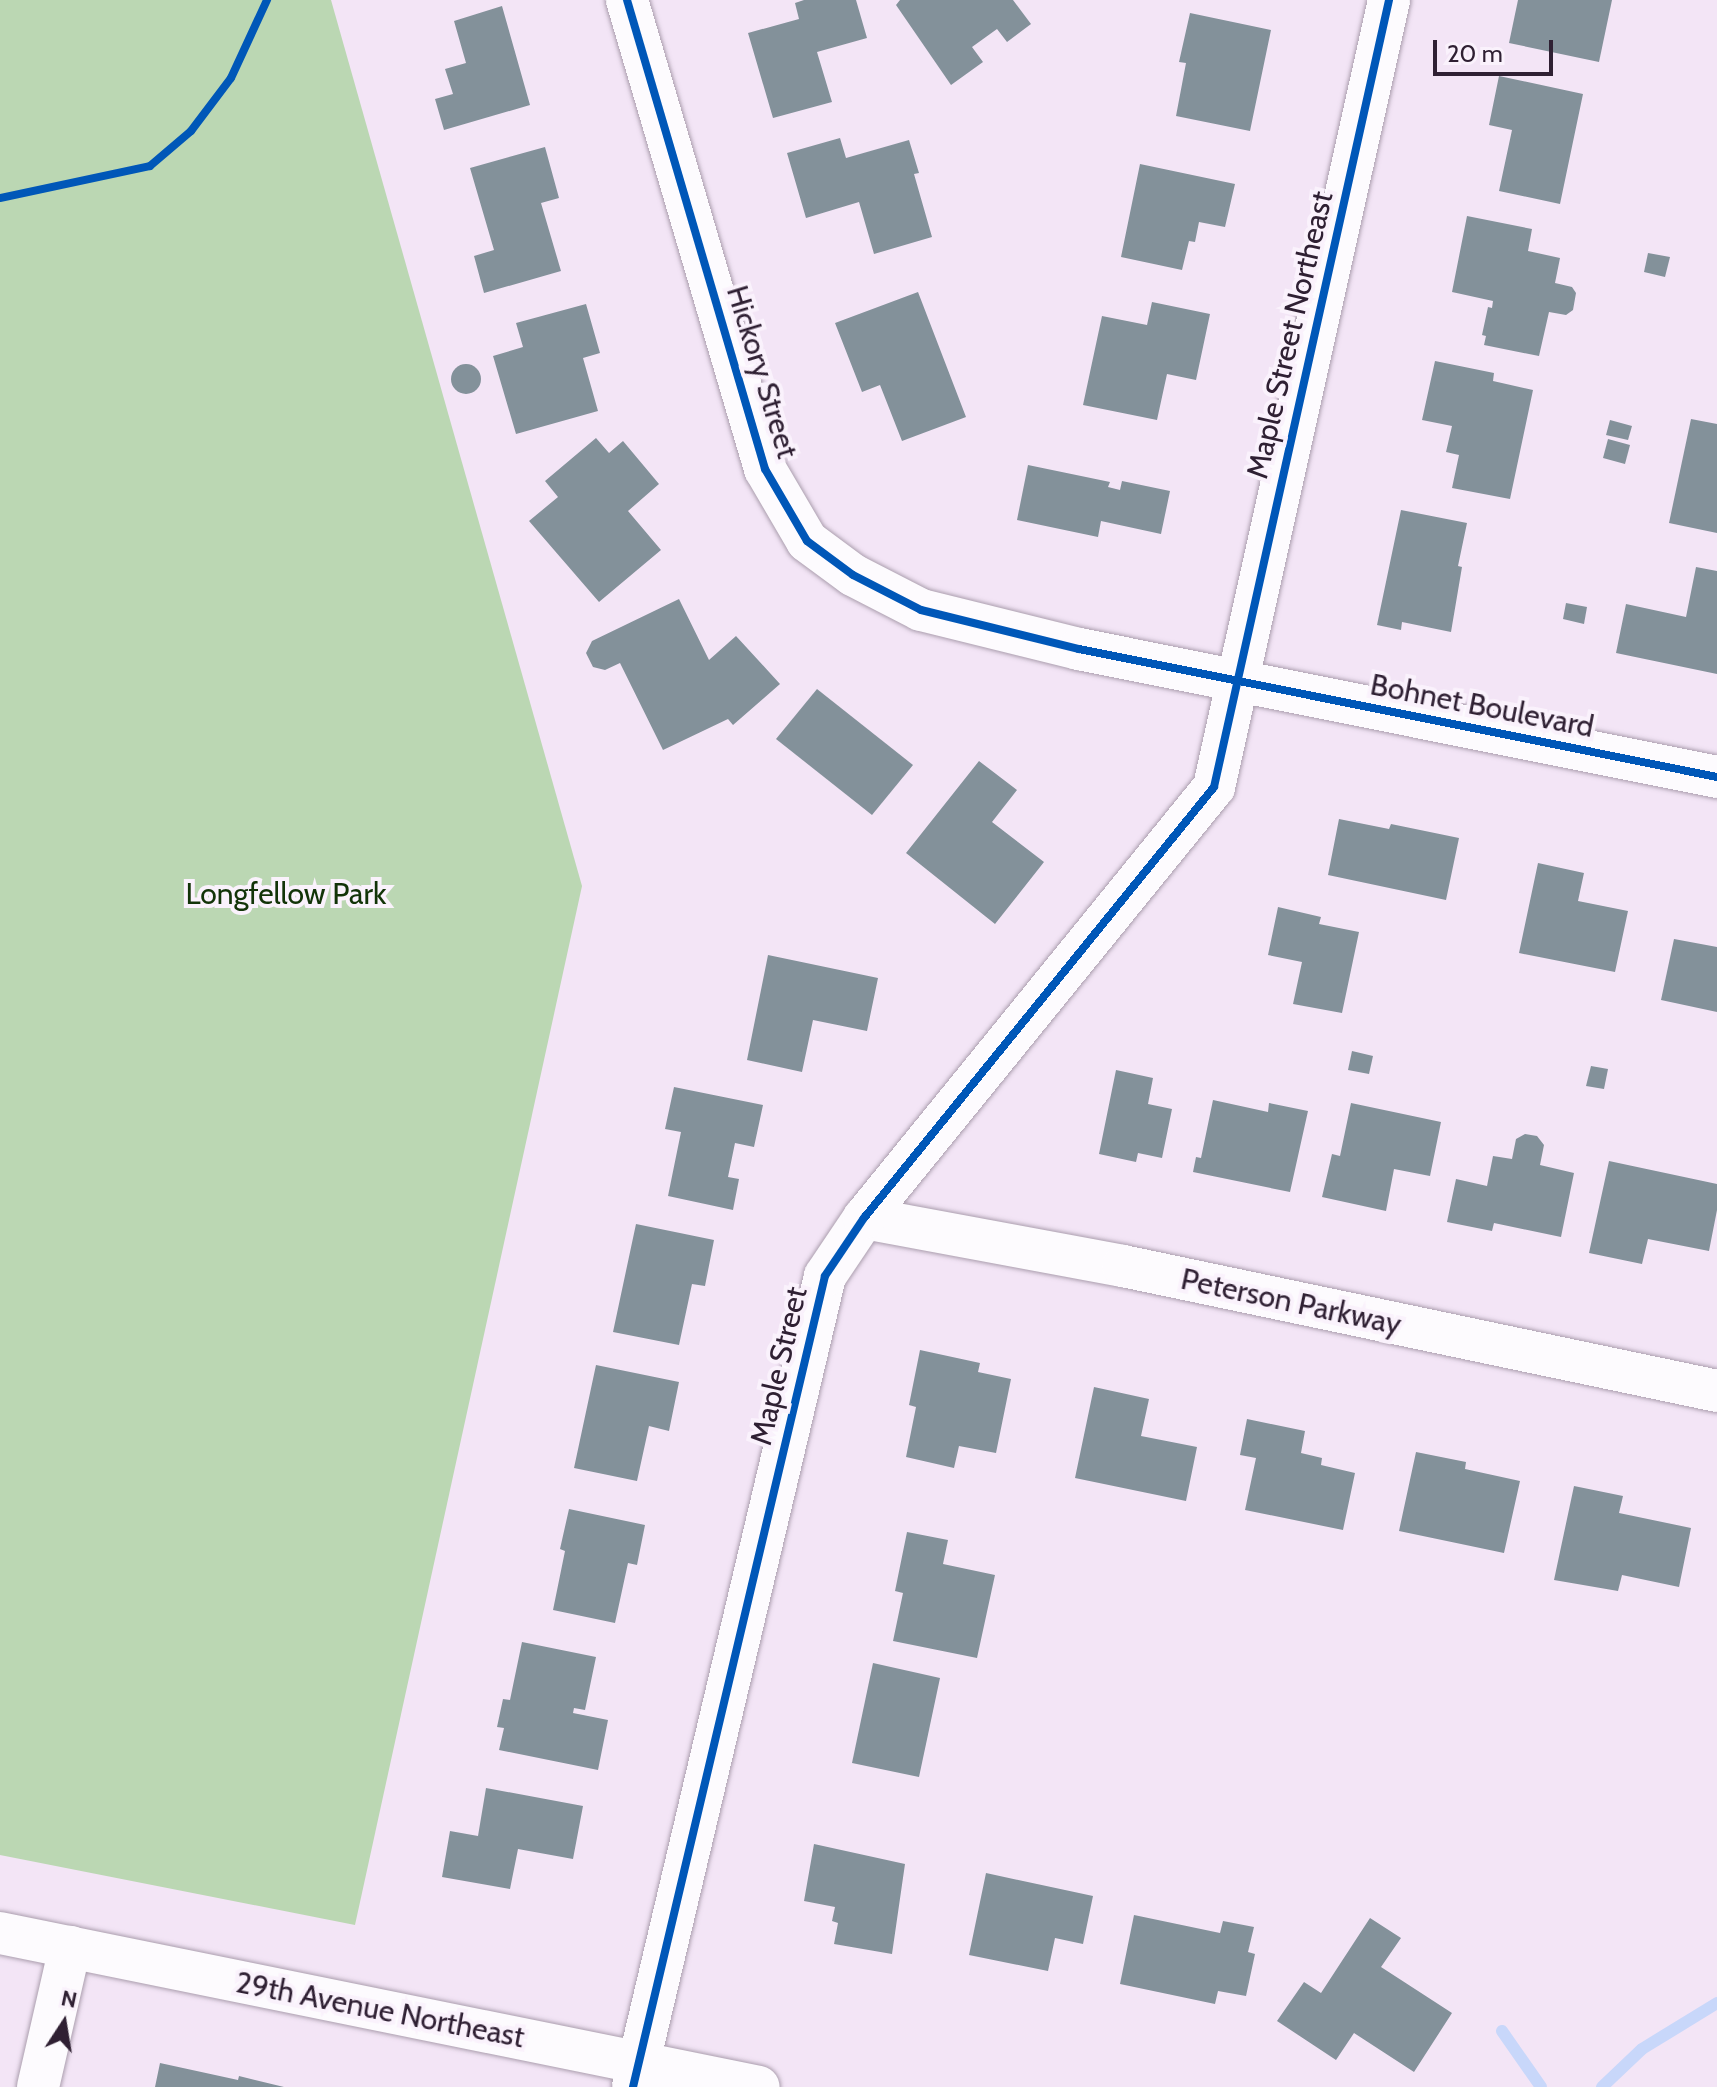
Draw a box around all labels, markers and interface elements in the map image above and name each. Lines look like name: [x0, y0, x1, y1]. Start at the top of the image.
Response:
scale bar: [1437, 24, 1557, 74]
text: 20 m: [1447, 39, 1503, 68]
street label: Maple Street Northeast: [1239, 188, 1341, 482]
street label: Hickory Street: [719, 281, 805, 463]
street label: Bohnet Boulevard: [1367, 667, 1597, 745]
park label: Longfellow Park: [186, 876, 386, 912]
street label: Peterson Parkway: [1178, 1261, 1404, 1343]
street label: Maple Street: [743, 1283, 815, 1449]
street label: 29th Avenue Northeast: [233, 1964, 527, 2056]
north arrow: [24, 1983, 104, 2063]
text: N: [59, 1984, 80, 2014]

